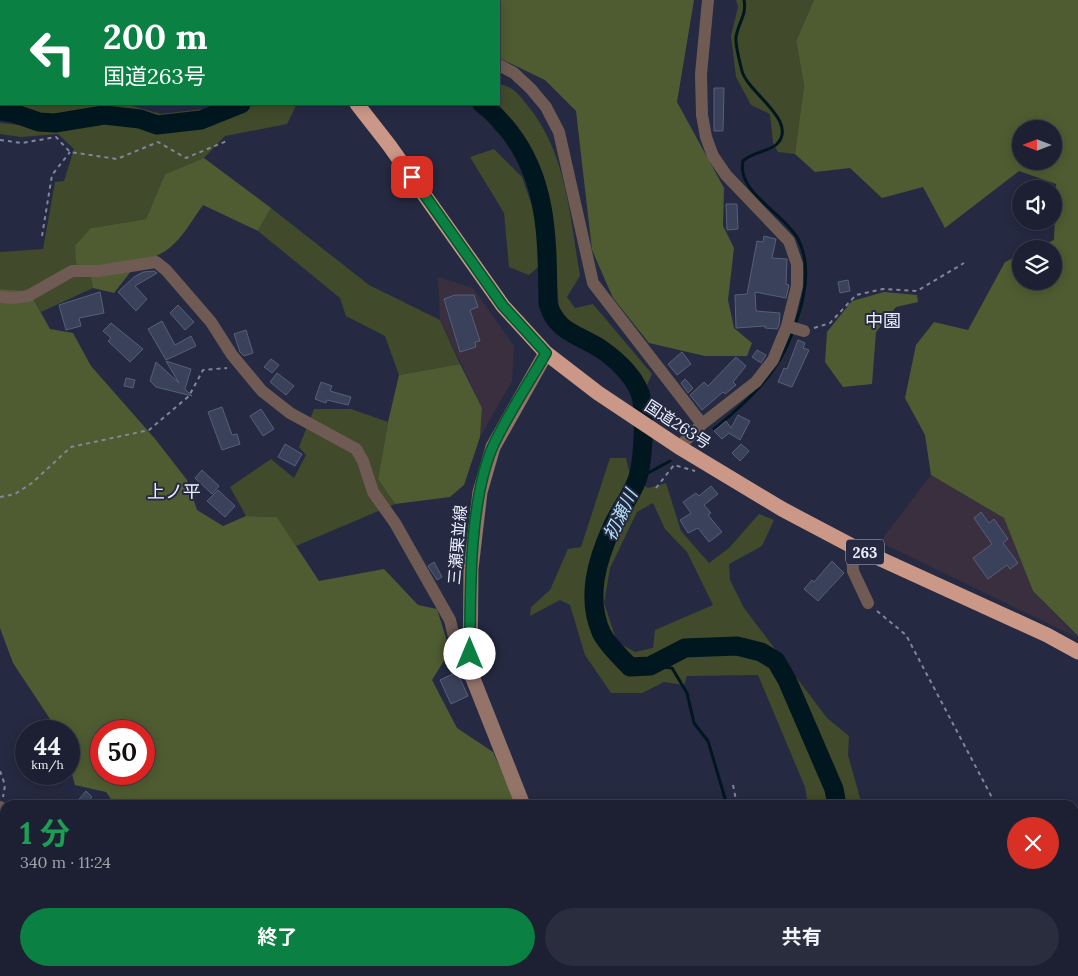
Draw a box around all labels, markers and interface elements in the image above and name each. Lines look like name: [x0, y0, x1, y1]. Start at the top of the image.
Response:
text: 200 m: [103, 14, 208, 59]
icon: left: [20, 20, 85, 85]
text: 国道263号: [103, 62, 206, 90]
north arrow: [1012, 120, 1062, 170]
map controls: [1012, 120, 1062, 290]
pin: [391, 156, 433, 198]
icon: arrive: [398, 163, 426, 191]
button: sound: [1012, 180, 1062, 230]
button: layers: [1012, 240, 1062, 290]
district label: 中園: [865, 309, 901, 332]
street label: 国道263号: [641, 395, 715, 453]
district label: 上ノ平: [147, 480, 201, 503]
water label: 初瀬川: [598, 484, 643, 544]
street label: 三瀬栗並線: [444, 504, 470, 586]
road number: 263: [846, 540, 884, 564]
position arrow: [443, 627, 495, 679]
speed limit sign: 50: [90, 720, 155, 785]
text: 44: [34, 730, 61, 762]
text: km/h: [31, 757, 64, 772]
text: 1 分: [20, 814, 70, 852]
button: close: [1007, 817, 1059, 869]
text: 340 m · 11:24: [20, 852, 111, 872]
button: 終了: [20, 908, 535, 966]
button: 共有: [545, 908, 1059, 966]

